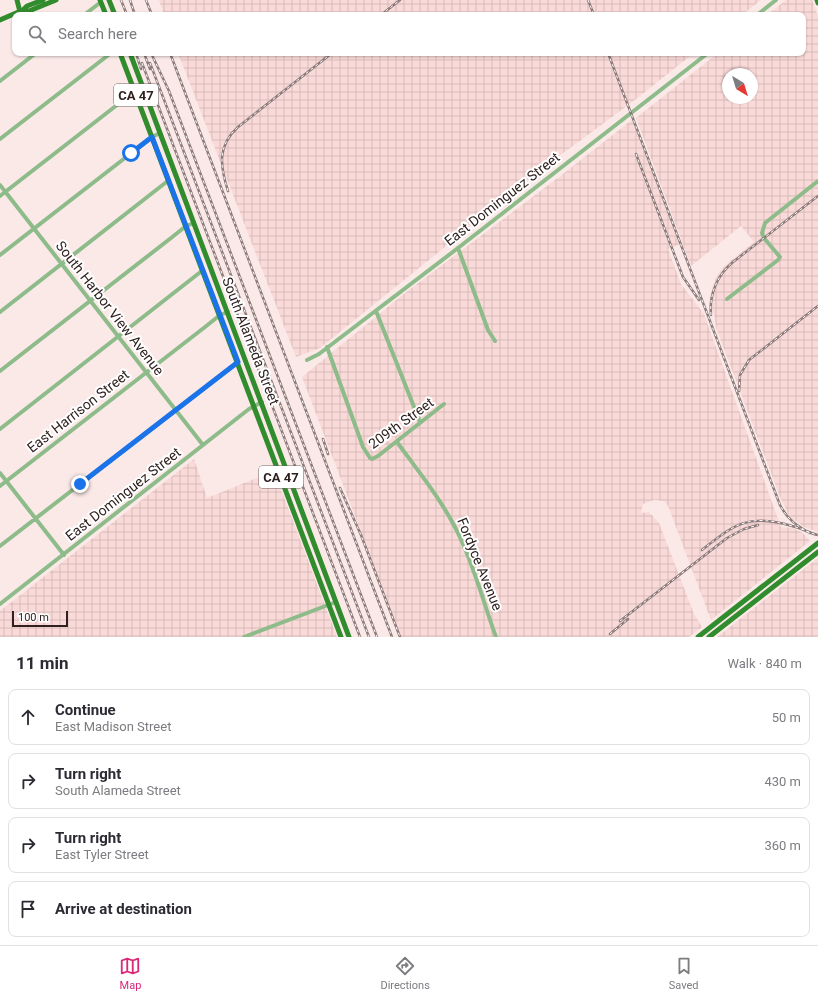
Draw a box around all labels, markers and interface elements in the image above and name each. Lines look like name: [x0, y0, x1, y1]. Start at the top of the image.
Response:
search box: [12, 12, 806, 56]
icon: search: [26, 23, 48, 45]
text: Search here: [58, 25, 137, 43]
north arrow: [722, 68, 758, 104]
road number: CA 47: [114, 84, 158, 106]
route start: [122, 144, 140, 162]
street label: East Dominguez Street: [441, 149, 563, 249]
street label: South Harbor View Avenue: [53, 238, 167, 378]
street label: South Alameda Street: [219, 275, 283, 408]
street label: East Harrison Street: [24, 366, 132, 456]
street label: 209th Street: [365, 394, 437, 452]
street label: East Dominguez Street: [62, 444, 184, 544]
road number: CA 47: [259, 466, 303, 488]
route end: [71, 475, 89, 493]
street label: Fordyce Avenue: [454, 515, 506, 613]
scale bar: [12, 609, 68, 628]
text: 100 m: [18, 611, 49, 624]
text: 11 min: [16, 653, 69, 673]
text: Walk · 840 m: [727, 656, 802, 671]
text: Continue: [55, 701, 116, 719]
icon: ahead: [17, 706, 39, 728]
text: 50 m: [772, 710, 801, 725]
text: East Madison Street: [55, 719, 171, 734]
text: Turn right: [55, 765, 121, 783]
icon: right: [17, 770, 39, 792]
text: 430 m: [764, 774, 801, 789]
text: South Alameda Street: [55, 783, 181, 798]
text: Turn right: [55, 829, 121, 847]
icon: right: [17, 834, 39, 856]
text: 360 m: [764, 838, 801, 853]
text: East Tyler Street: [55, 847, 149, 862]
icon: arrive: [17, 898, 39, 920]
text: Arrive at destination: [55, 900, 192, 918]
tab: Map: [119, 955, 141, 992]
tab: Directions: [380, 955, 430, 992]
tab: Saved: [669, 955, 699, 992]

